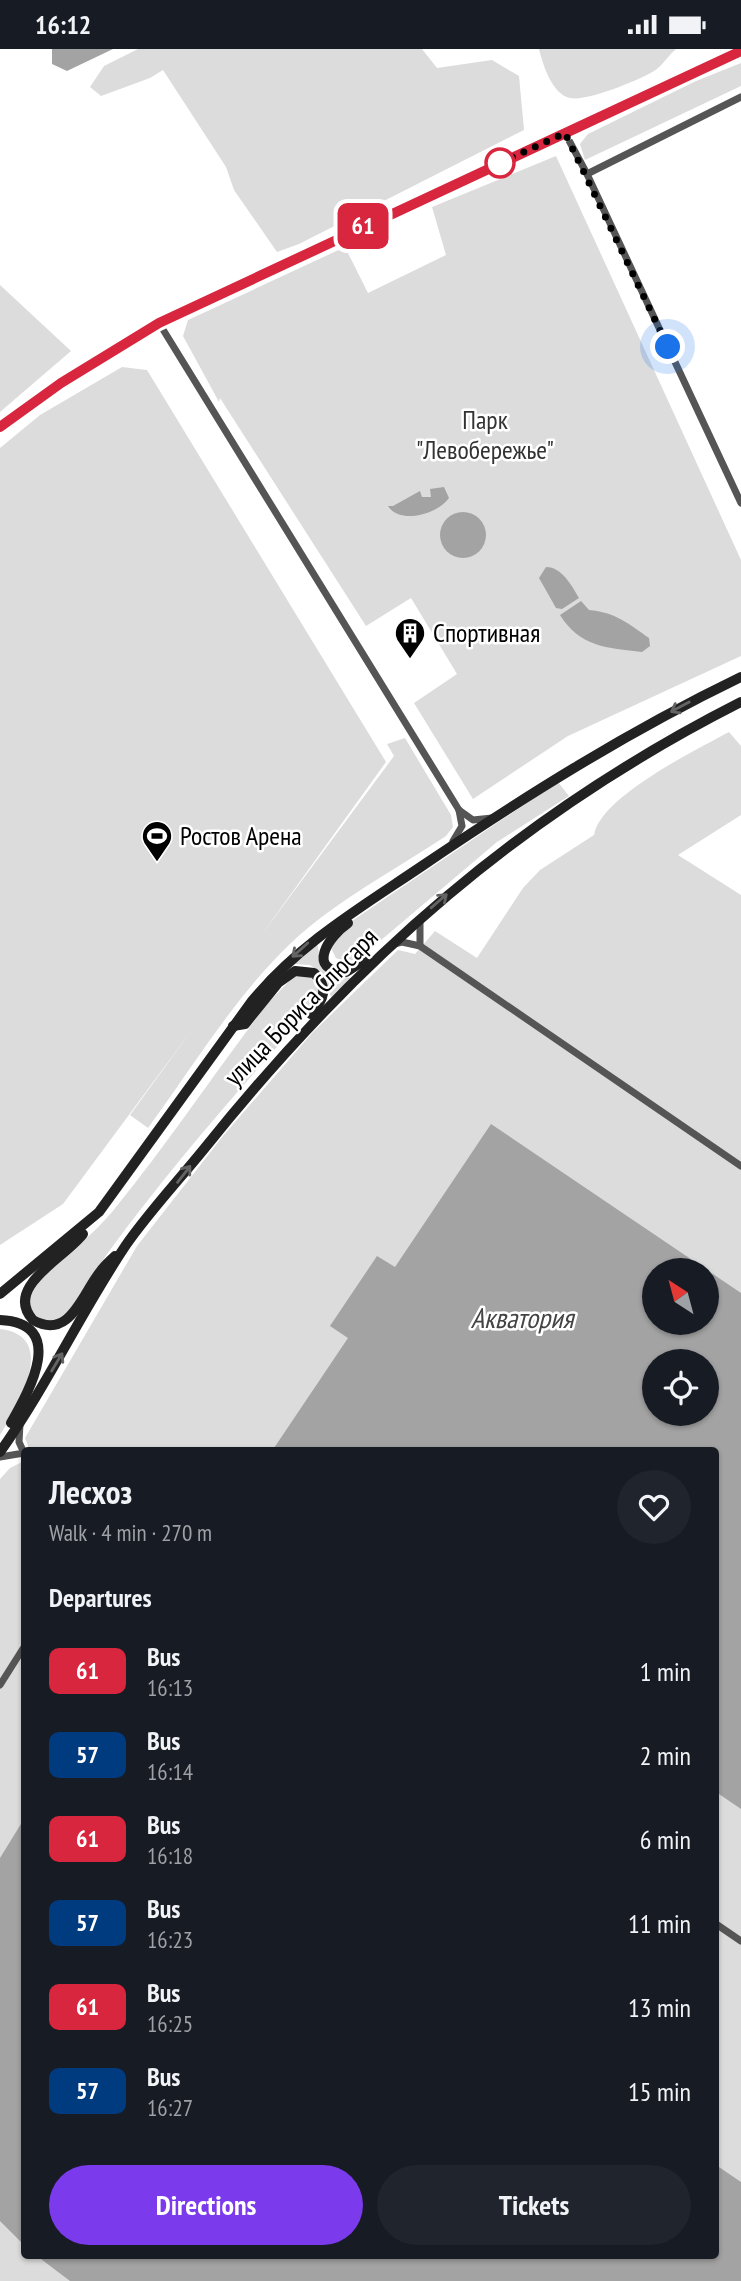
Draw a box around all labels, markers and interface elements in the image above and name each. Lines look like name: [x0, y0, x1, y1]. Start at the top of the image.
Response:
text: 16:12: [35, 8, 91, 41]
unlabelled marker: [485, 148, 515, 178]
line badge: 61: [332, 203, 394, 249]
text: 61: [352, 210, 374, 241]
your location: [650, 329, 685, 364]
park label: Парк "Левобережье": [416, 403, 554, 466]
building icon: Спортивная: [393, 616, 427, 660]
place label: Спортивная: [433, 616, 540, 649]
one-way arrow: [670, 701, 691, 714]
sports icon: Ростов Арена: [140, 819, 174, 863]
place label: Ростов Арена: [180, 819, 302, 852]
one-way arrow: [430, 893, 448, 909]
street label: улица Бориса Слюсаря: [217, 921, 384, 1093]
one-way arrow: [292, 942, 309, 959]
one-way arrow: [176, 1165, 191, 1184]
north arrow: [642, 1258, 719, 1335]
map controls: [642, 1258, 719, 1426]
water label: Акватория: [471, 1299, 575, 1336]
button: locate: [642, 1349, 719, 1426]
one-way arrow: [50, 1352, 64, 1372]
text: Лесхоз: [49, 1470, 132, 1513]
button: heart: [617, 1470, 691, 1544]
text: Walk · 4 min · 270 m: [49, 1518, 212, 1547]
text: Departures: [49, 1581, 152, 1614]
text: Bus: [147, 1640, 180, 1673]
text: 61: [76, 1655, 99, 1686]
text: 1 min: [640, 1655, 691, 1688]
text: 16:13: [147, 1673, 193, 1702]
text: Bus: [147, 1724, 180, 1757]
text: 57: [76, 1739, 99, 1770]
text: 2 min: [640, 1739, 691, 1772]
text: 16:14: [147, 1757, 193, 1786]
text: Bus: [147, 1808, 180, 1841]
text: 61: [76, 1823, 99, 1854]
text: 6 min: [640, 1823, 691, 1856]
text: 16:18: [147, 1841, 193, 1870]
text: Bus: [147, 1892, 180, 1925]
text: 57: [76, 1907, 99, 1938]
text: 11 min: [628, 1907, 691, 1940]
text: 16:23: [147, 1925, 193, 1954]
text: Bus: [147, 1976, 180, 2009]
text: 61: [76, 1991, 99, 2022]
text: 13 min: [628, 1991, 691, 2024]
text: 16:25: [147, 2009, 193, 2038]
text: Bus: [147, 2060, 180, 2093]
text: 57: [76, 2075, 99, 2106]
text: 15 min: [628, 2075, 691, 2108]
text: 16:27: [147, 2093, 193, 2122]
button: Directions: [49, 2165, 363, 2245]
button: Tickets: [377, 2165, 691, 2245]

